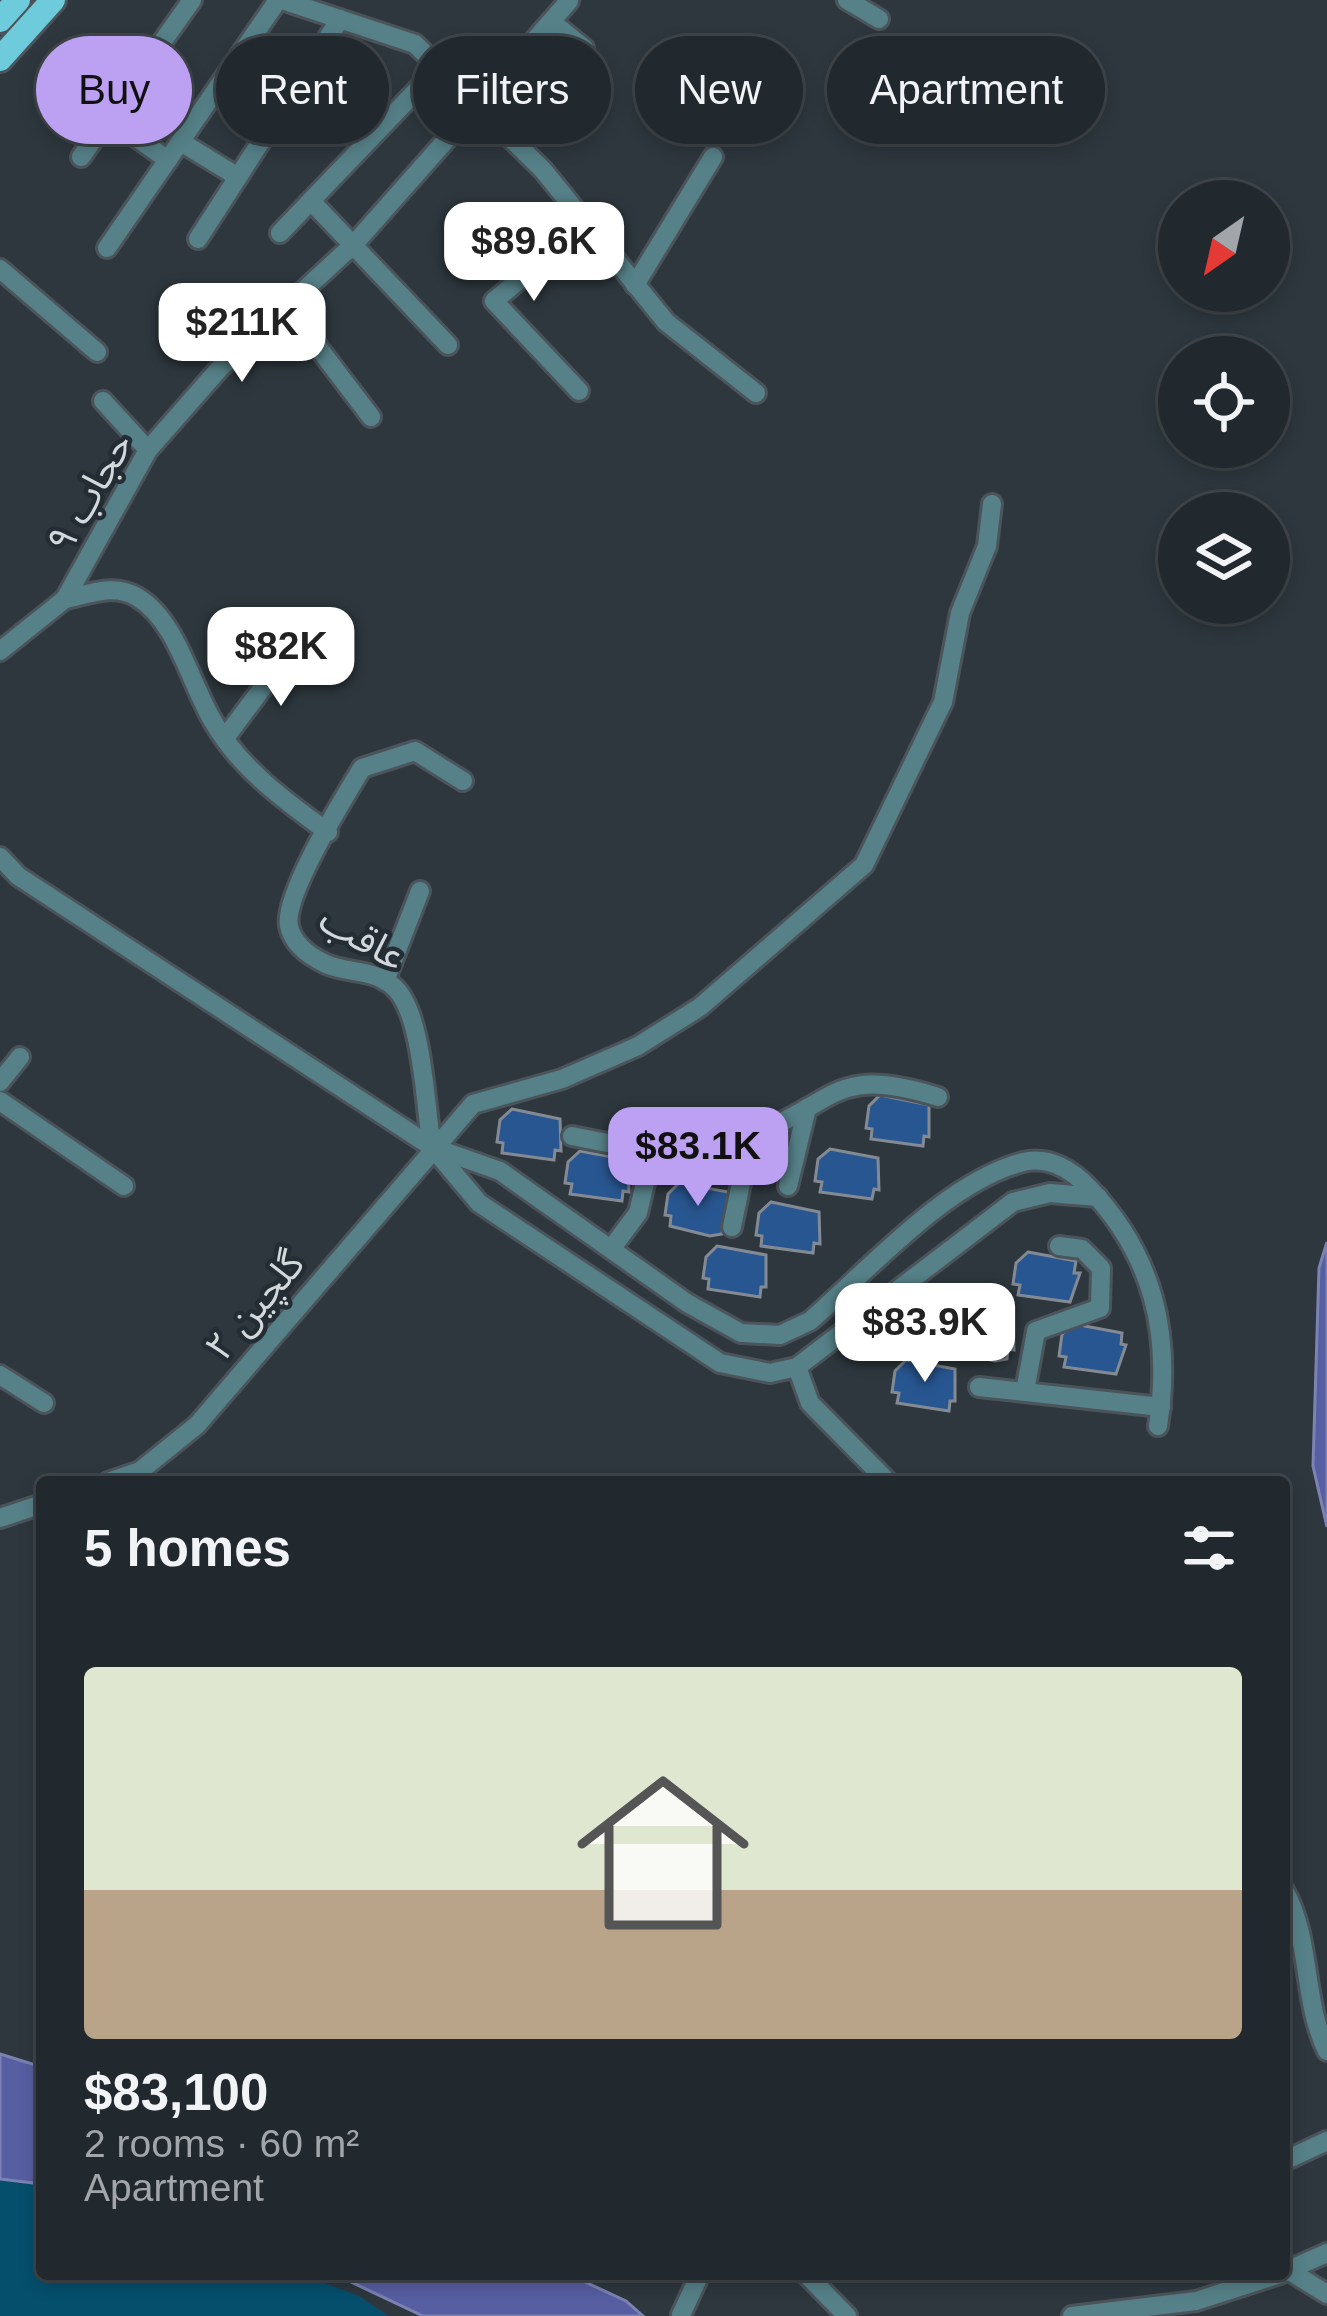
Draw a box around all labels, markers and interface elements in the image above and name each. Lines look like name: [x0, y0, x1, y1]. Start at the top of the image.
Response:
chip: Buy: [36, 36, 192, 144]
chip: Rent: [216, 36, 389, 144]
chip: Filters: [413, 36, 611, 144]
chip: New: [635, 36, 803, 144]
chip: Apartment: [827, 36, 1105, 144]
north arrow: [1158, 180, 1290, 312]
map controls: [1158, 180, 1290, 624]
pin: $89.6K: [436, 202, 632, 304]
text: $89.6K: [471, 219, 597, 262]
pin: $211K: [158, 283, 326, 385]
text: $211K: [186, 300, 298, 343]
button: locate: [1158, 336, 1290, 468]
street label: حجاب ۹: [38, 425, 141, 560]
button: layers: [1158, 492, 1290, 624]
pin: $82K: [210, 607, 352, 709]
text: $82K: [234, 624, 328, 667]
street label: عاقب: [313, 897, 413, 978]
pin: $83.1K: [600, 1107, 796, 1209]
text: $83.1K: [635, 1124, 761, 1167]
street label: گلچین ۲: [197, 1241, 316, 1371]
pin: $83.9K: [827, 1283, 1023, 1385]
text: $83.9K: [862, 1300, 988, 1343]
icon: filters: [1176, 1515, 1242, 1581]
text: 5 homes: [84, 1520, 291, 1577]
icon: home: [555, 1745, 771, 1961]
text: $83,100: [84, 2064, 268, 2121]
text: 2 rooms · 60 m²: [84, 2122, 359, 2165]
text: Apartment: [84, 2166, 264, 2209]

